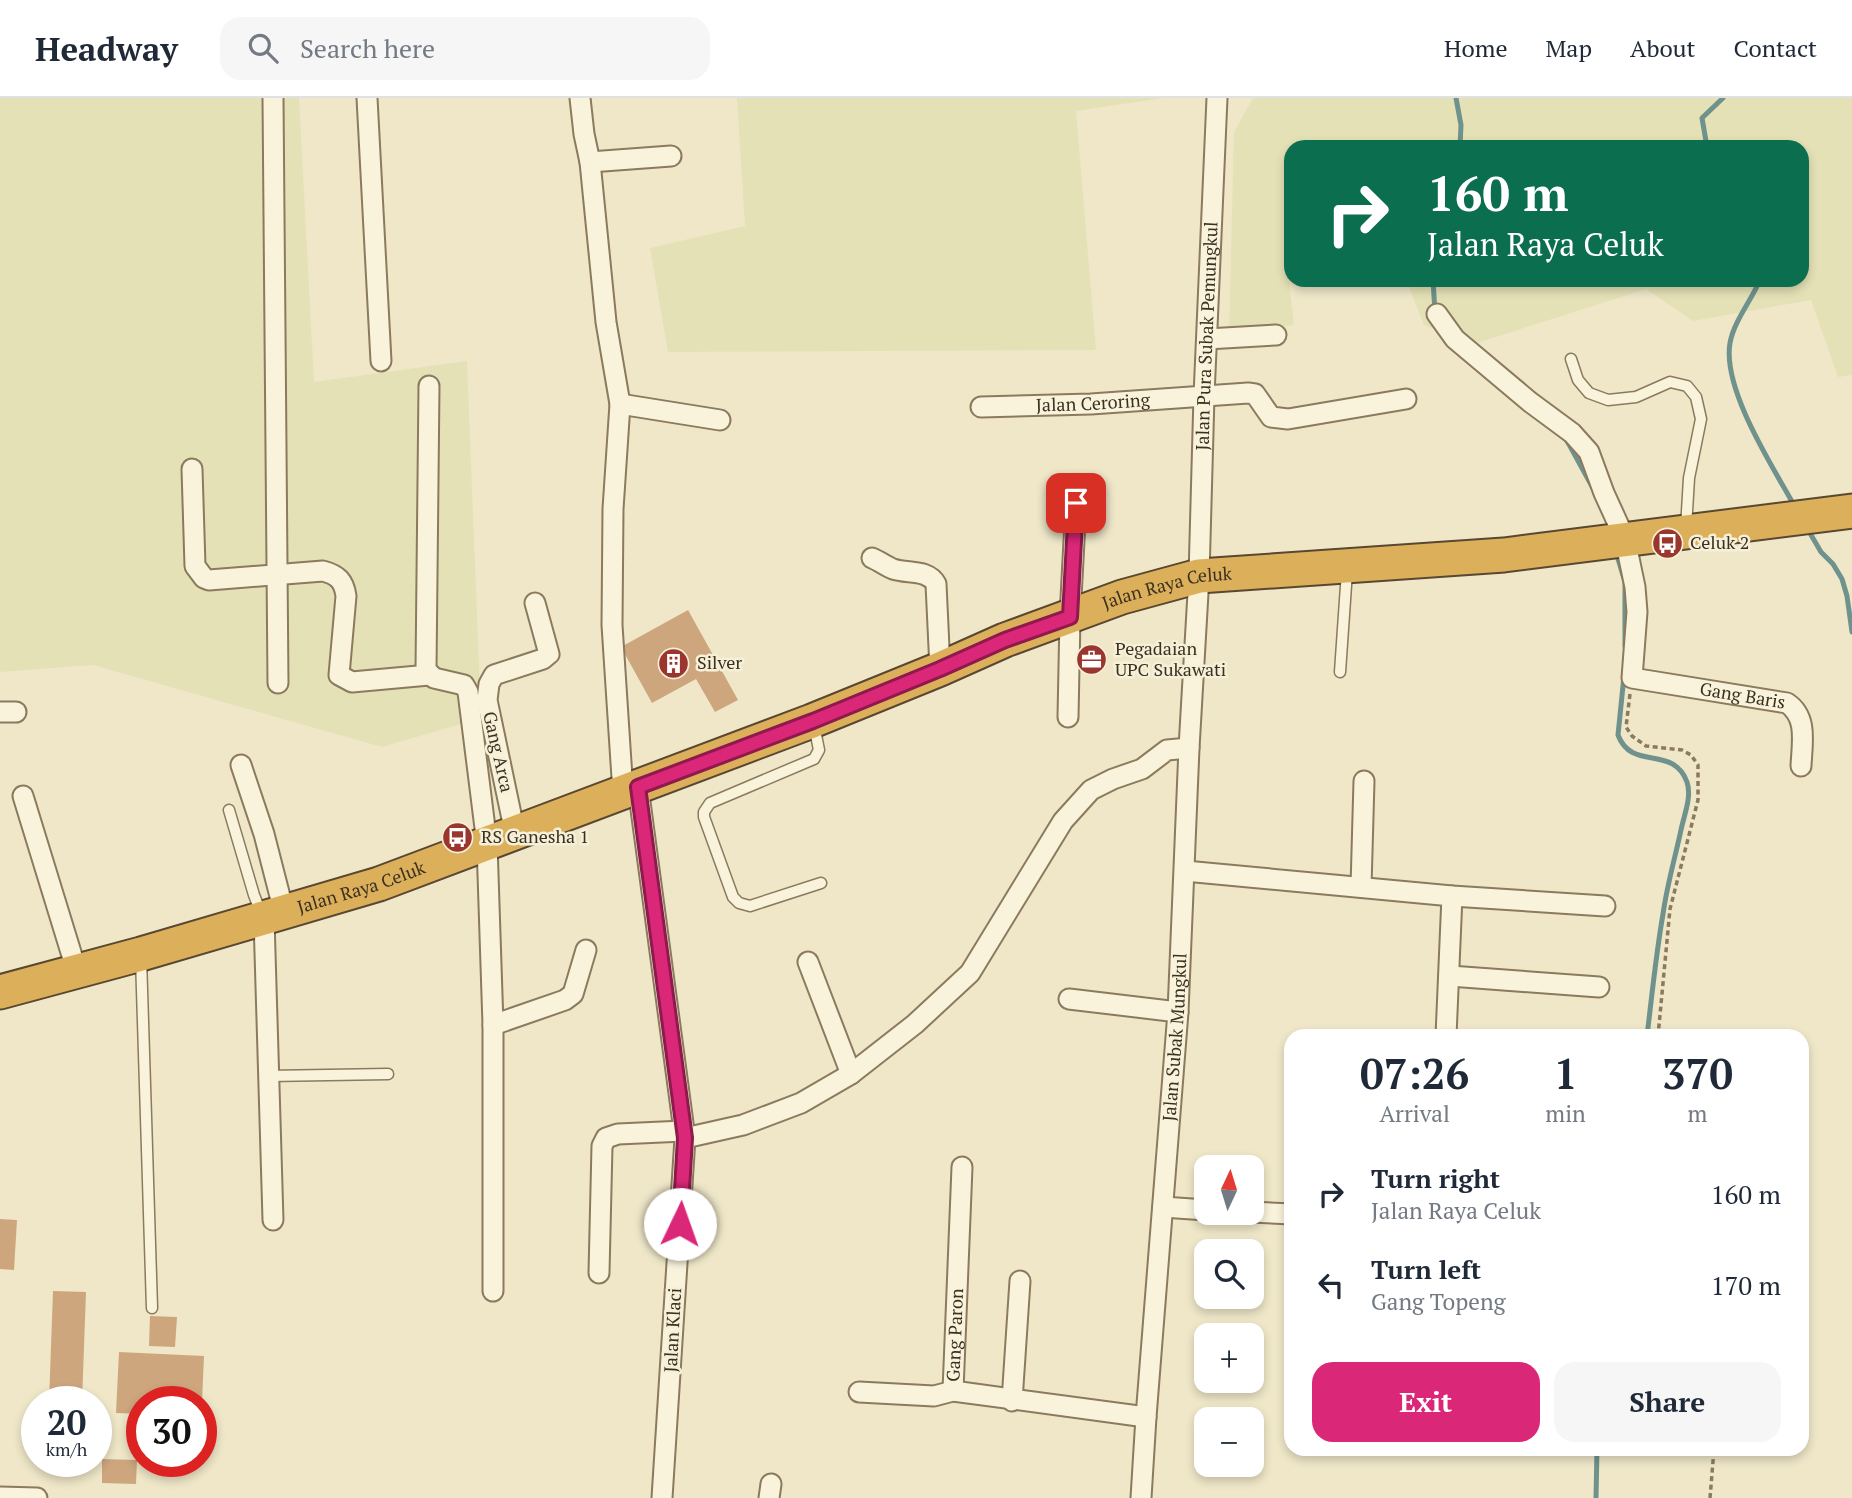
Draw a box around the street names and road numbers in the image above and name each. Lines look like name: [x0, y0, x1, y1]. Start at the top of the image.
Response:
street label: Jalan Pura Subak Pemungkul: [1189, 221, 1223, 451]
street label: Jalan Ceroring: [1035, 387, 1151, 417]
street label: Jalan Raya Celuk: [1098, 561, 1233, 614]
street label: Gang Baris: [1698, 676, 1787, 714]
street label: Gang Arca: [478, 709, 520, 795]
street label: Jalan Raya Celuk: [294, 854, 429, 918]
street label: Jalan Subak Mungkul: [1156, 953, 1191, 1122]
street label: Jalan Klaci: [658, 1287, 686, 1373]
street label: Gang Paron: [940, 1288, 968, 1382]

